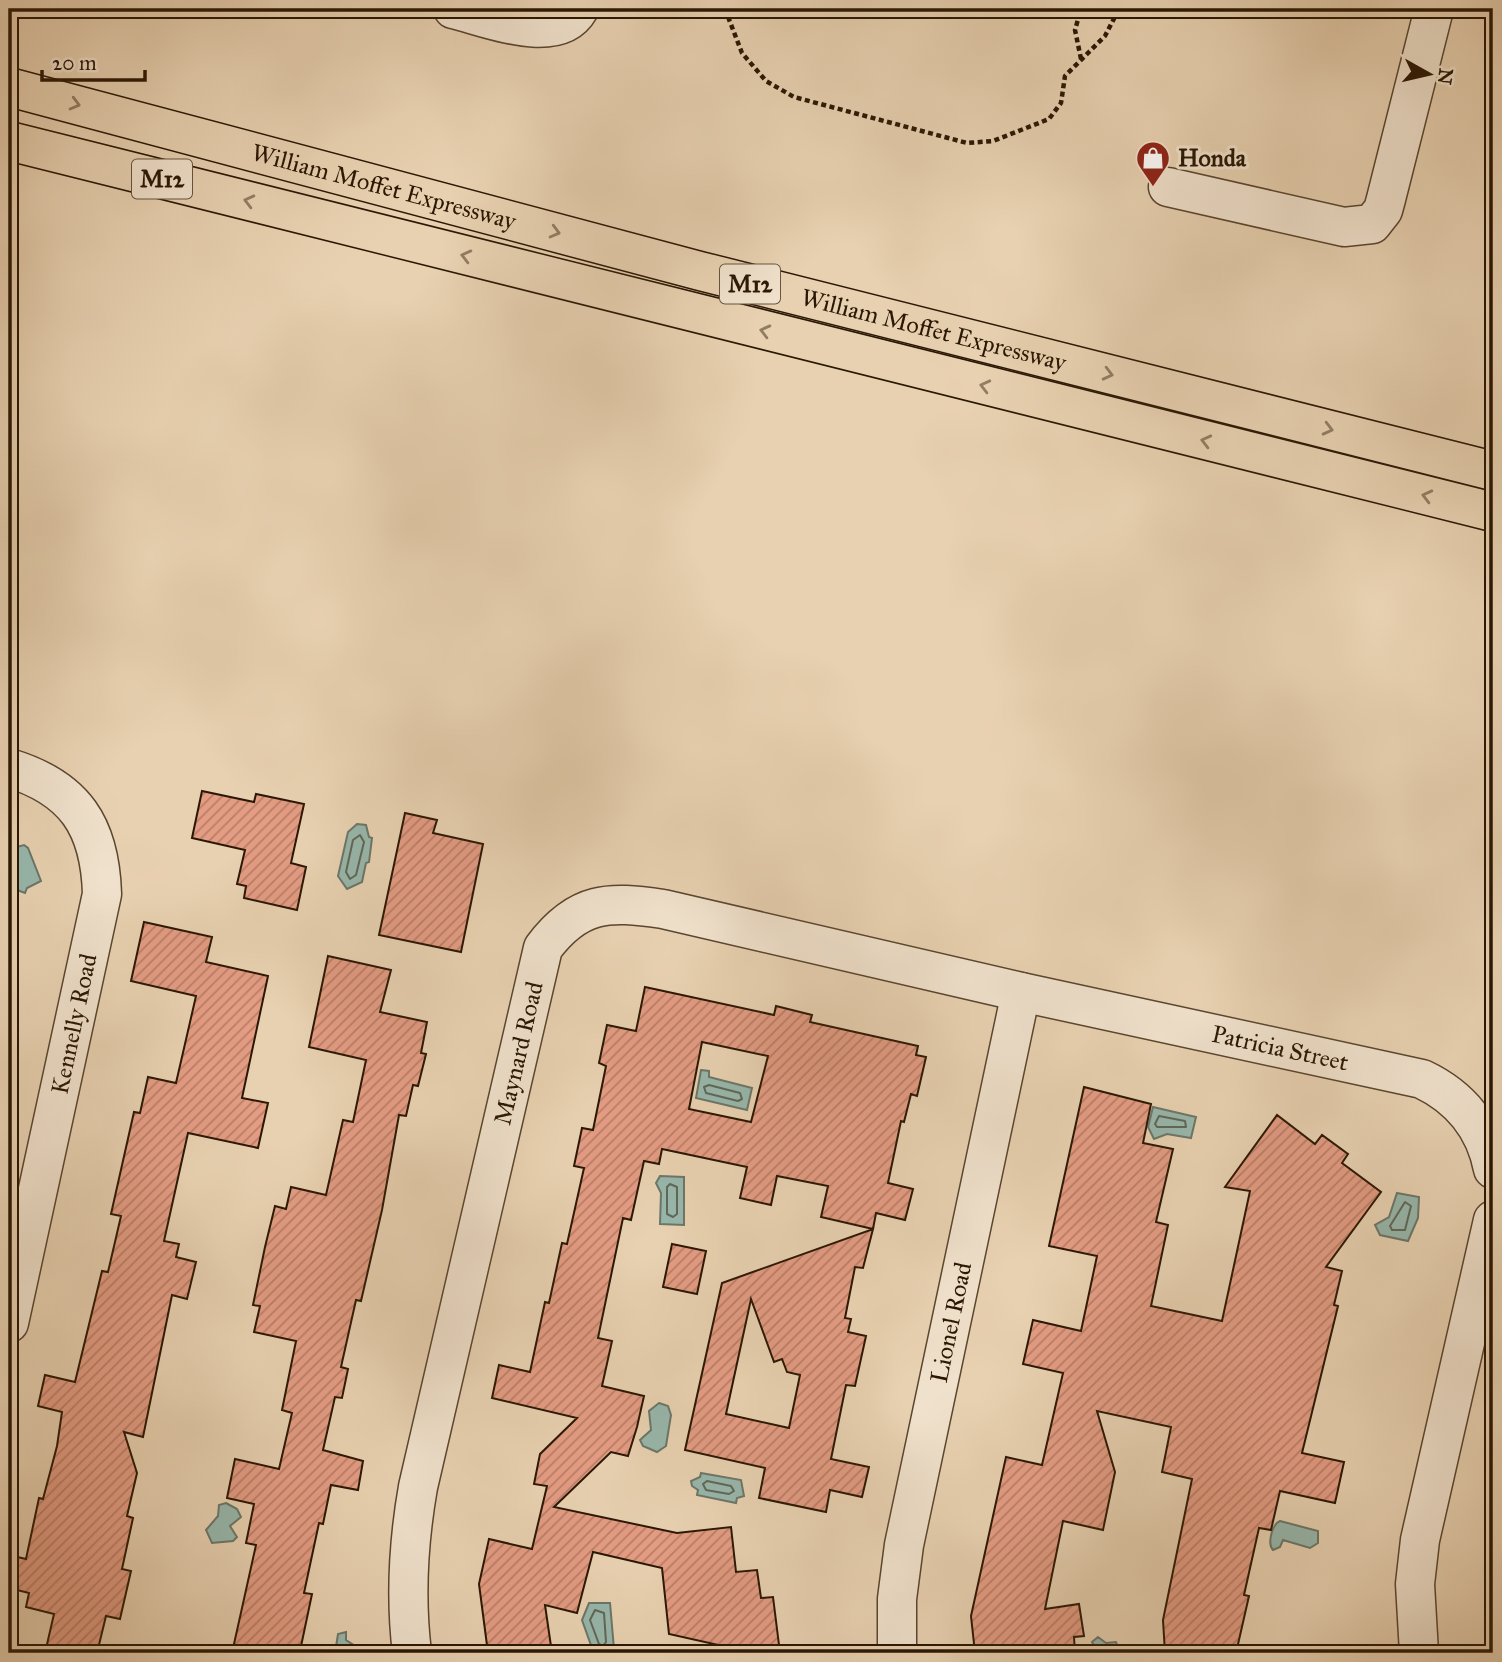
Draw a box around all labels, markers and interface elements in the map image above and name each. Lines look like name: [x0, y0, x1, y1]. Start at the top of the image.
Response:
scale bar: [42, 38, 145, 82]
north arrow: [1394, 38, 1464, 108]
text: 20 m: [52, 50, 97, 76]
text: N: [1433, 67, 1458, 86]
one-way arrow: [69, 96, 81, 110]
street label: William Moffet Expressway: [249, 137, 520, 237]
shop icon: Honda: [1134, 139, 1172, 188]
place label: Honda: [1178, 143, 1247, 173]
road number: M12: [132, 160, 192, 198]
one-way arrow: [243, 195, 255, 209]
one-way arrow: [549, 224, 561, 239]
one-way arrow: [460, 250, 472, 264]
road number: M12: [720, 264, 780, 304]
street label: William Moffet Expressway: [798, 282, 1070, 378]
one-way arrow: [759, 325, 771, 339]
one-way arrow: [1101, 366, 1113, 380]
one-way arrow: [980, 380, 992, 394]
one-way arrow: [1322, 421, 1334, 435]
one-way arrow: [1200, 435, 1212, 449]
one-way arrow: [1421, 489, 1433, 504]
street label: Kennelly Road: [44, 951, 104, 1097]
street label: Maynard Road: [487, 979, 550, 1128]
street label: Patricia Street: [1209, 1019, 1352, 1078]
street label: Lionel Road: [924, 1259, 978, 1385]

